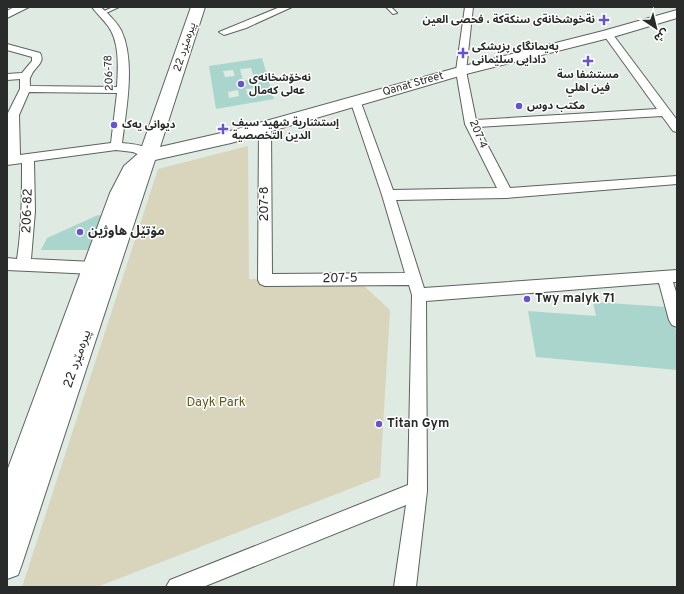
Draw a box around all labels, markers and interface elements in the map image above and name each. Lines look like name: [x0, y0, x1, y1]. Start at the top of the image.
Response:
north arrow: [636, 8, 676, 48]
place label: نةخوشخانةى سنكةكة ، فحصى العين: [423, 13, 595, 27]
marker: نةخوشخانةى سنكةكة ، فحصى العين: [598, 14, 610, 26]
street label: 22 پیرەمێرد: [170, 21, 200, 73]
text: ش: [651, 25, 671, 45]
place label: پەیمانگای پزیشکی دادایی سلێمانی: [472, 40, 559, 67]
marker: پەیمانگای پزیشکی دادایی سلێمانی: [457, 47, 469, 59]
street label: 206-78: [101, 55, 117, 91]
marker: مستشفا سة فين اهلي: [582, 55, 594, 67]
place label: مستشفا سة فين اهلي: [557, 68, 619, 97]
street label: Qanat Street: [381, 69, 445, 99]
place label: نەخۆشخانەی عەلی کەمال: [249, 71, 311, 98]
marker: نەخۆشخانەی عەلی کەمال: [236, 79, 246, 89]
place label: مكتب دوس: [527, 99, 585, 113]
marker: مكتب دوس: [514, 101, 524, 111]
place label: ٳستشارية شهيد سیف الدين التخصصية: [232, 116, 339, 143]
place label: دیوانی یەک: [122, 118, 176, 132]
street label: 207-4: [466, 118, 490, 151]
marker: دیوانی یەک: [109, 120, 119, 130]
marker: ٳستشارية شهيد سیف الدين التخصصية: [217, 123, 229, 135]
street label: 207-8: [257, 186, 273, 222]
street label: 206-82: [19, 188, 37, 234]
place label: مۆتێل هاوژین: [88, 224, 165, 240]
marker: مۆتێل هاوژین: [75, 227, 85, 237]
street label: 207-5: [322, 271, 358, 287]
place label: Twy malyk 71: [535, 291, 615, 307]
marker: Twy malyk 71: [522, 294, 532, 304]
street label: 22 پیرەمێرد: [61, 328, 96, 390]
park label: Dayk Park: [186, 395, 246, 411]
place label: Titan Gym: [387, 416, 449, 432]
marker: Titan Gym: [374, 419, 384, 429]

